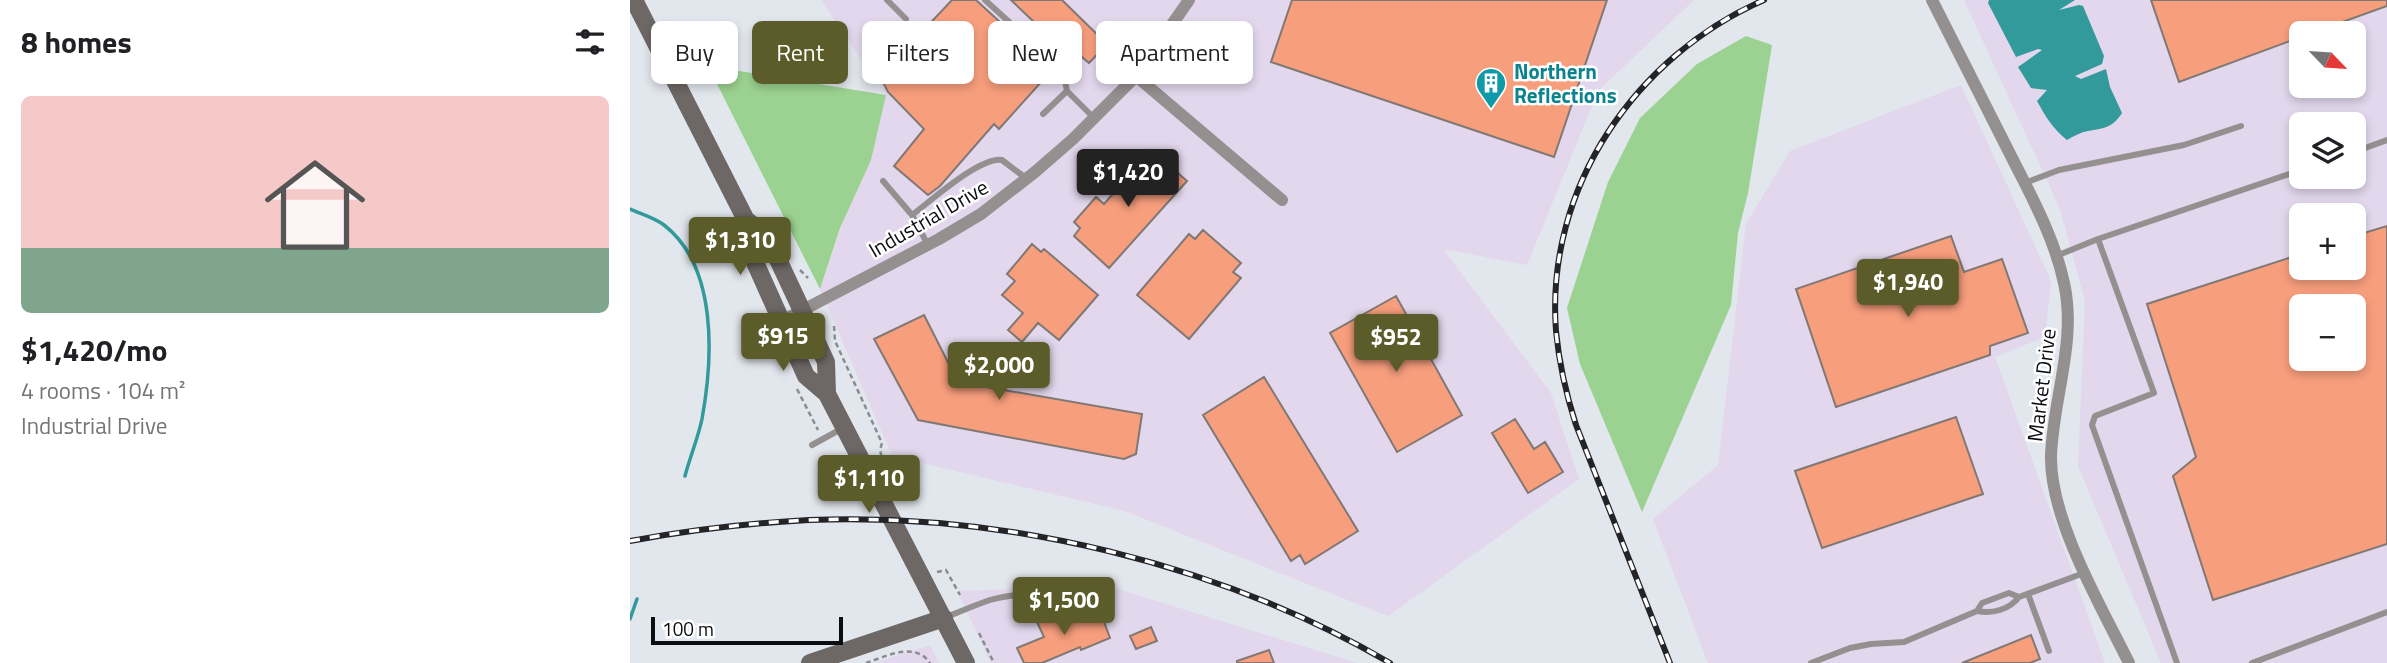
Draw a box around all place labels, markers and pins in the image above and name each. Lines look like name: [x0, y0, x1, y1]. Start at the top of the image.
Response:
place label: Northern Reflections: [1514, 55, 1617, 111]
building icon: Northern Reflections: [1474, 66, 1508, 110]
pin: $1,420: [1071, 150, 1185, 209]
pin: $1,310: [683, 218, 797, 277]
pin: $1,940: [1851, 260, 1965, 319]
pin: $915: [742, 314, 824, 373]
pin: $952: [1355, 314, 1437, 374]
pin: $2,000: [942, 342, 1056, 402]
pin: $1,110: [812, 456, 926, 515]
pin: $1,500: [1007, 578, 1121, 637]

